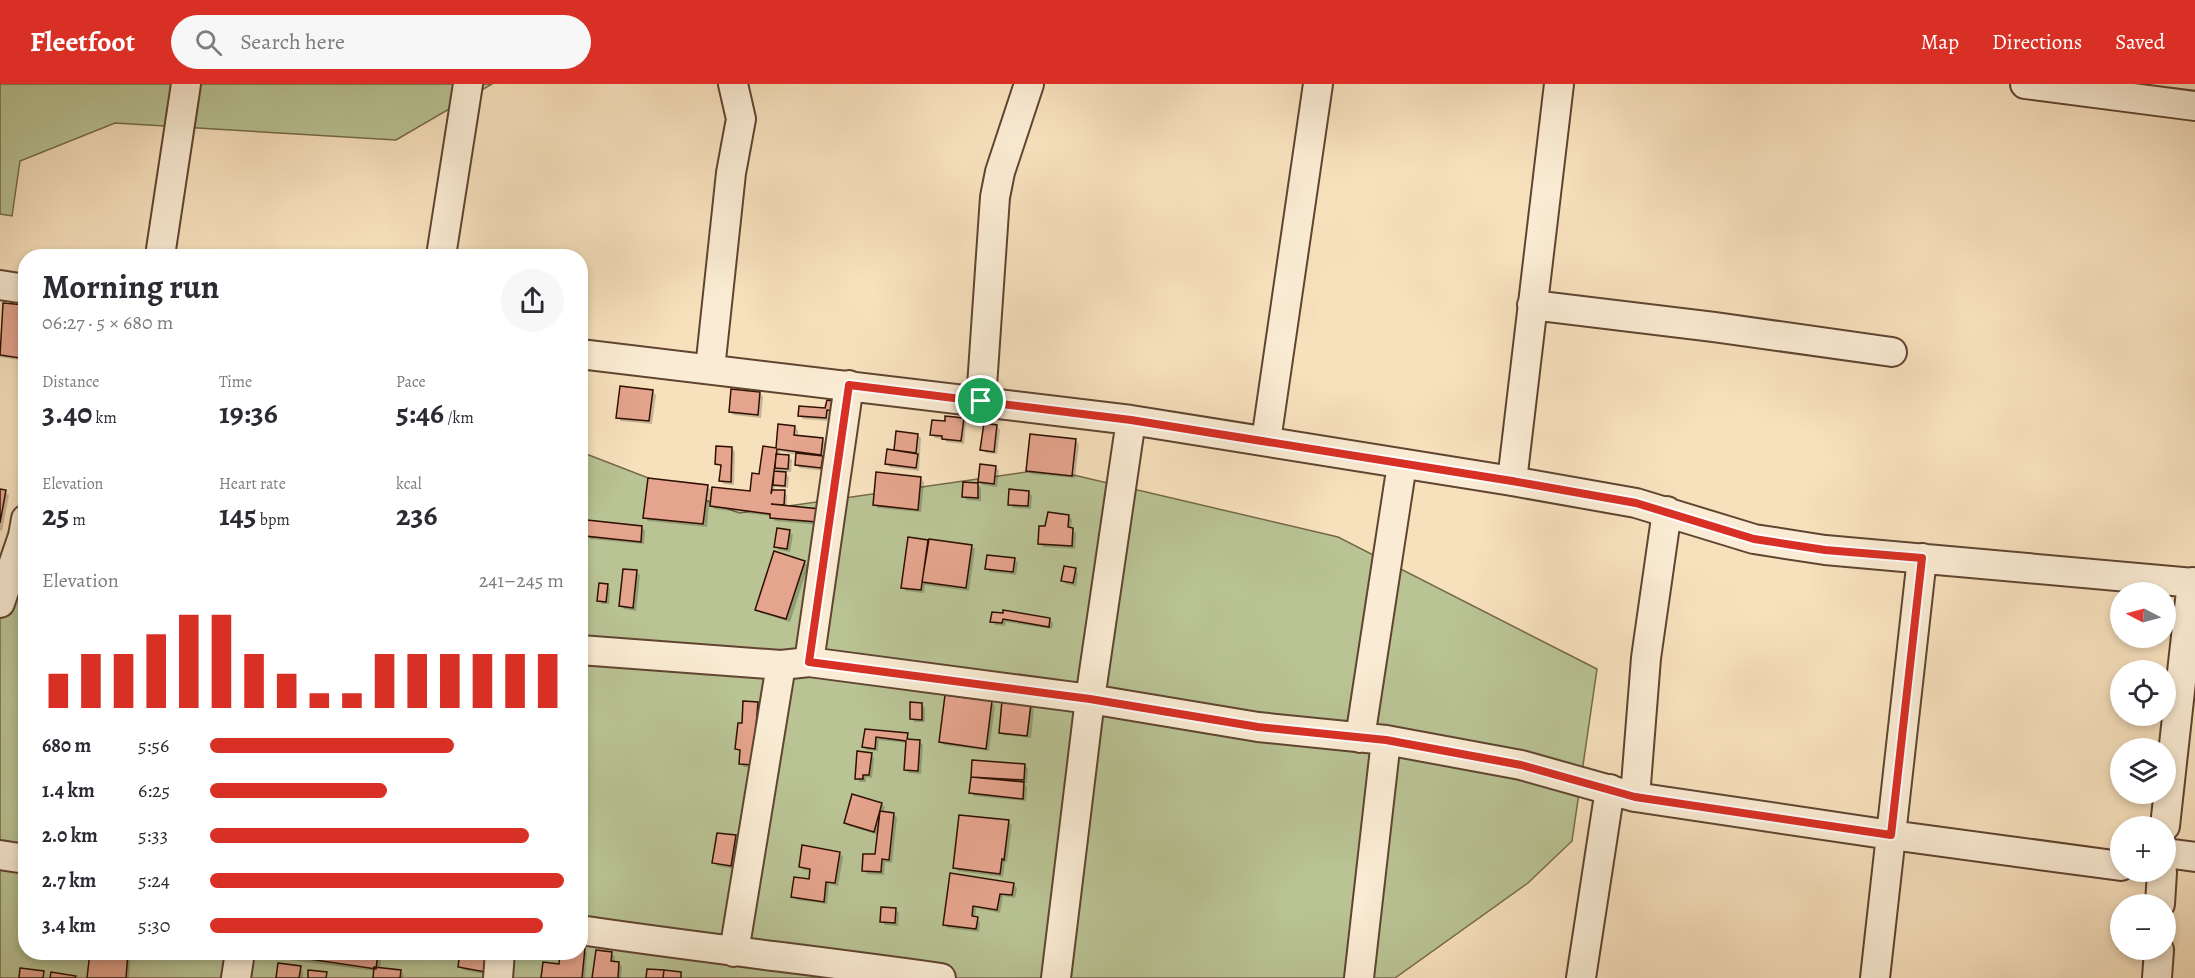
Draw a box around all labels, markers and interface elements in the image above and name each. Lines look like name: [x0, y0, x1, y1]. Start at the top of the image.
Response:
search box: [171, 15, 591, 69]
text: Fleetfoot: [30, 23, 135, 61]
icon: search: [192, 26, 225, 59]
text: Search here: [240, 27, 345, 57]
text: Map: [1921, 28, 1959, 56]
text: Directions: [1992, 28, 2082, 56]
text: Saved: [2115, 28, 2165, 56]
text: Morning run: [42, 264, 219, 309]
button: share: [501, 269, 564, 332]
text: 06:27 · 5 × 680 m: [42, 309, 173, 336]
text: Distance: [42, 371, 99, 393]
text: Time: [219, 371, 252, 393]
text: Pace: [396, 371, 426, 393]
pin: [955, 375, 1006, 426]
icon: arrive: [964, 384, 997, 417]
text: 3.40: [42, 393, 92, 433]
text: 19:36: [219, 393, 278, 433]
text: 5:46: [396, 393, 444, 433]
text: km: [92, 407, 117, 429]
text: /km: [444, 407, 474, 429]
text: Elevation: [42, 473, 103, 495]
text: Heart rate: [219, 473, 286, 495]
text: kcal: [396, 473, 422, 495]
text: 25: [42, 495, 69, 535]
text: 145: [219, 495, 257, 535]
text: 236: [396, 495, 437, 535]
text: m: [69, 509, 86, 531]
text: bpm: [257, 509, 290, 531]
text: Elevation: [42, 567, 119, 594]
text: 241–245 m: [479, 567, 564, 594]
north arrow: [2110, 582, 2176, 648]
map controls: [2110, 582, 2176, 960]
button: locate: [2110, 660, 2176, 726]
text: 680 m: [42, 732, 91, 759]
text: 5:56: [138, 732, 169, 759]
button: layers: [2110, 738, 2176, 804]
text: 1.4 km: [42, 777, 95, 804]
text: 6:25: [138, 777, 170, 804]
button: +: [2110, 816, 2176, 882]
text: 2.0 km: [42, 822, 98, 849]
text: 5:33: [138, 822, 168, 849]
text: 2.7 km: [42, 867, 96, 894]
text: 5:24: [138, 867, 170, 894]
button: −: [2110, 894, 2176, 960]
text: 3.4 km: [42, 912, 96, 939]
text: 5:30: [138, 912, 170, 939]

